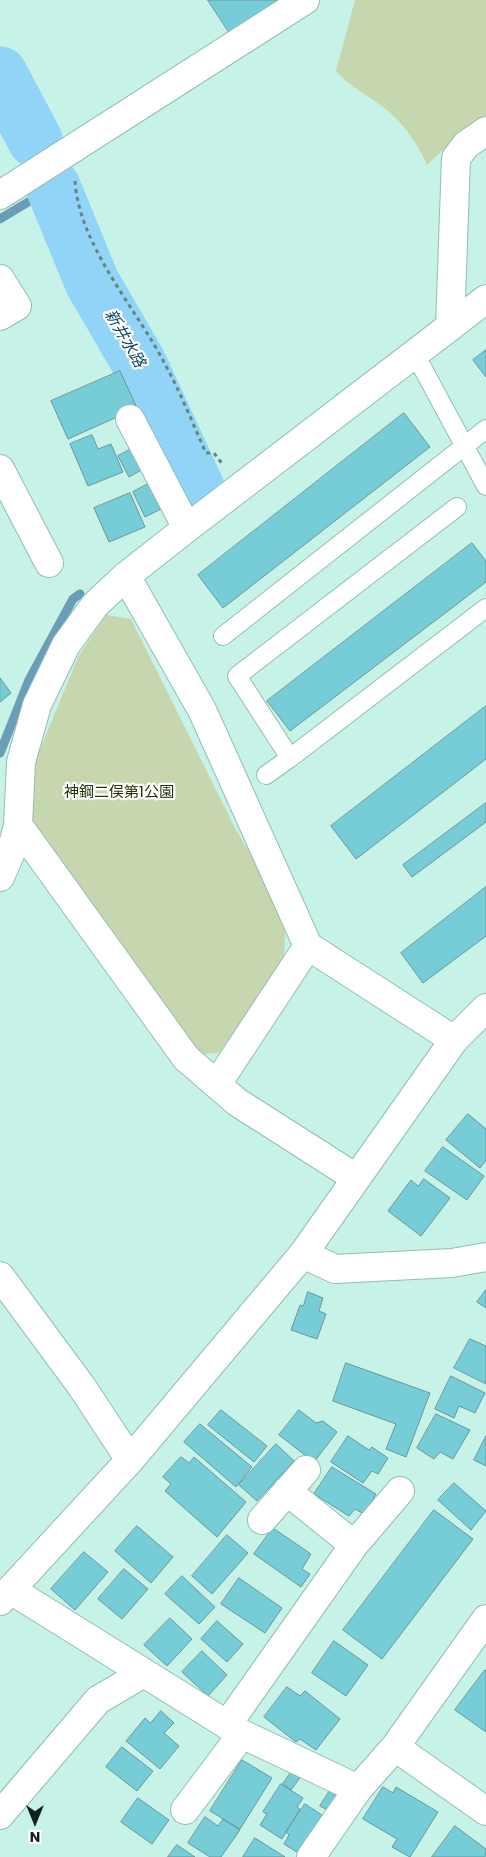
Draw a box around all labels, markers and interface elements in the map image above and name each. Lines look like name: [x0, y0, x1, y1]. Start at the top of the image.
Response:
water label: 新井水路: [100, 306, 148, 372]
park label: 神鋼二俣第1公園: [64, 784, 174, 802]
north arrow: [10, 1797, 60, 1847]
text: N: [30, 1827, 40, 1847]

